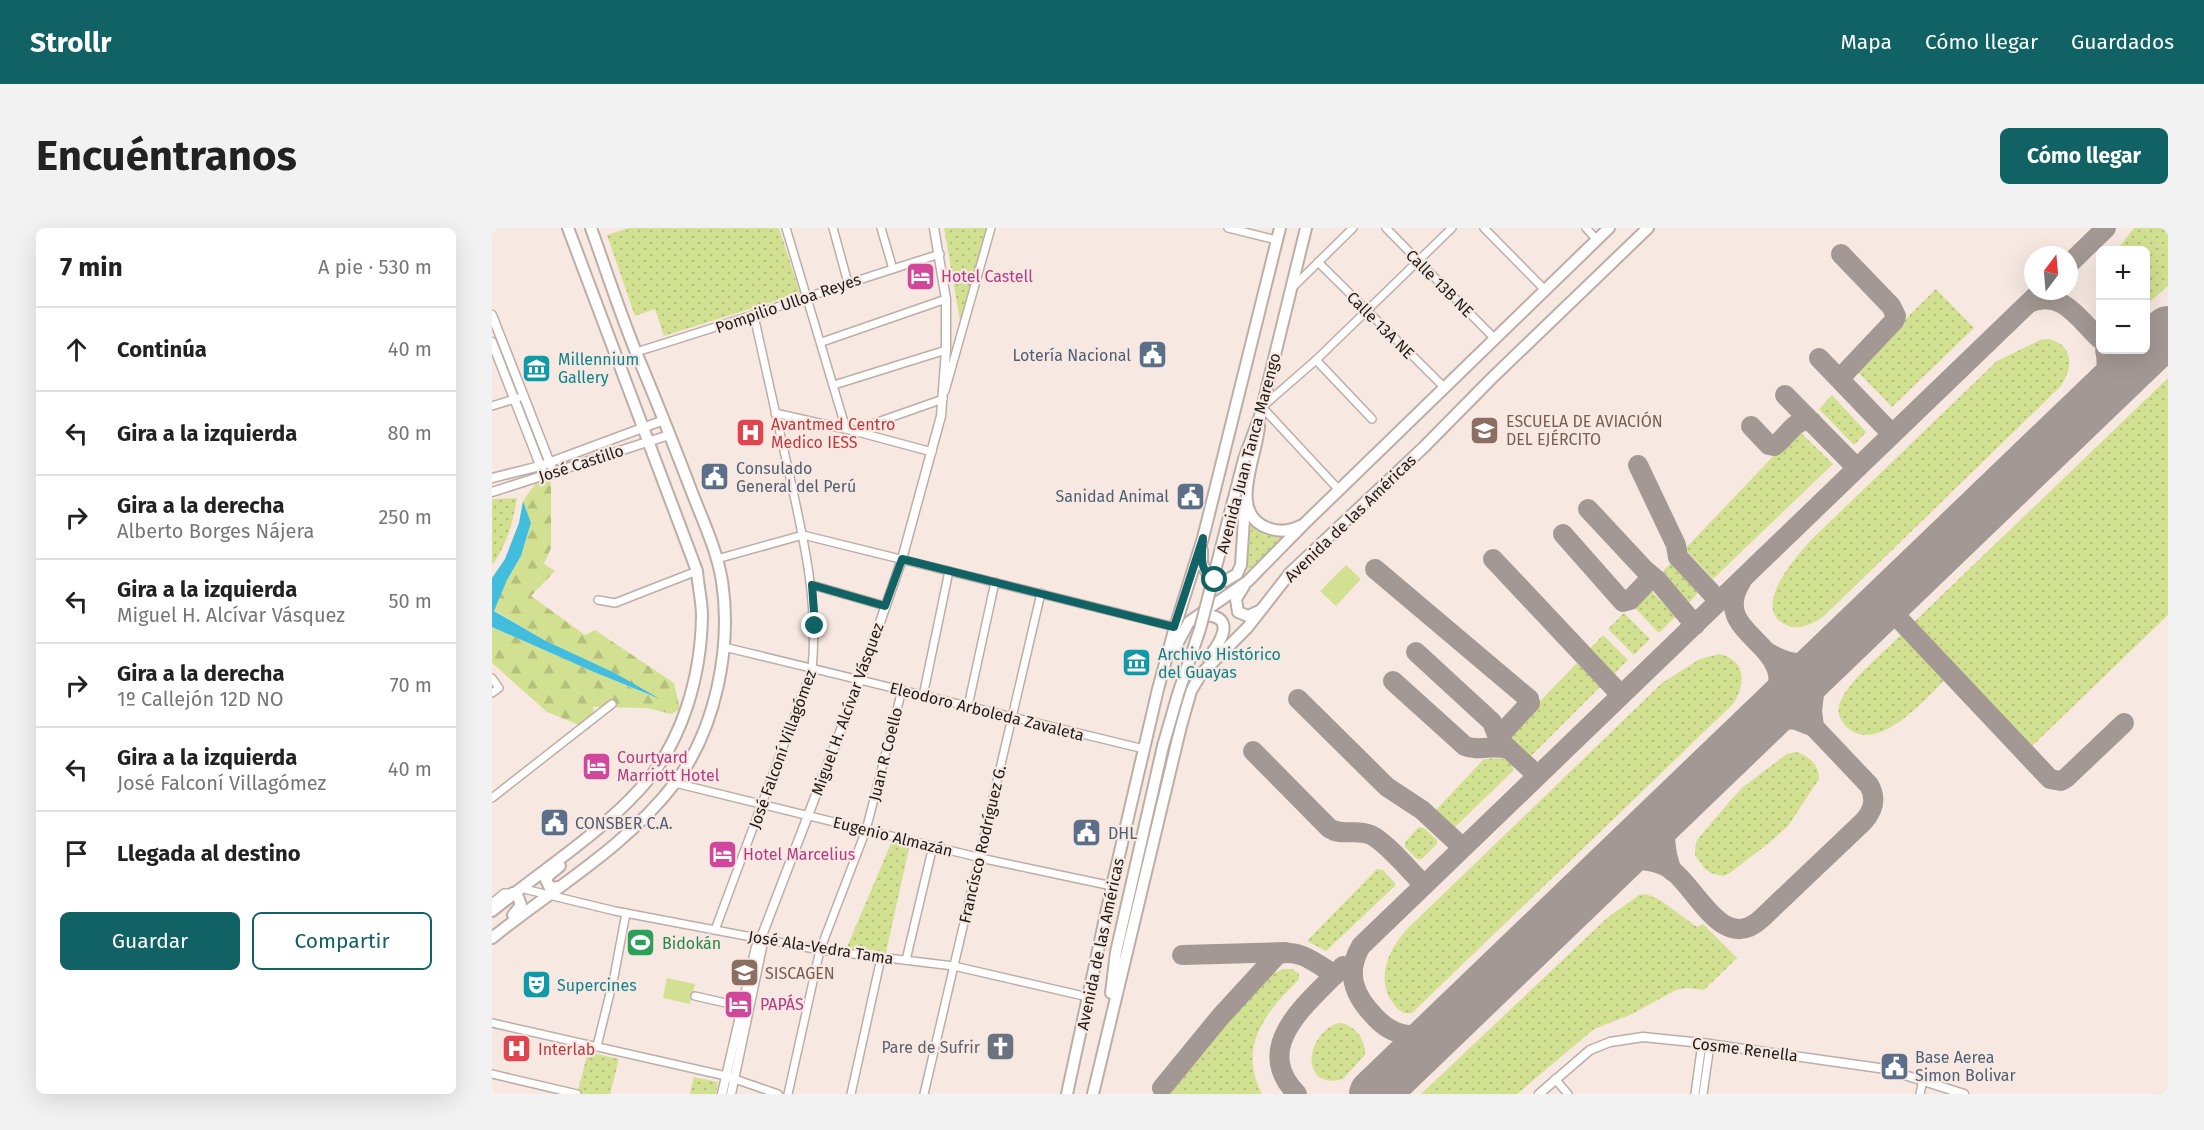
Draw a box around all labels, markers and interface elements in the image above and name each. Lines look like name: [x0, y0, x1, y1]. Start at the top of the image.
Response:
text: Strollr: [30, 26, 111, 59]
text: Mapa: [1840, 29, 1892, 55]
text: Cómo llegar: [1925, 29, 2038, 55]
text: Guardados: [2071, 29, 2174, 55]
button: Cómo llegar: [2000, 128, 2168, 184]
text: Encuéntranos: [36, 131, 297, 181]
street label: Calle 13B NE: [1402, 246, 1477, 321]
north arrow: [2024, 246, 2078, 300]
map controls: [2096, 246, 2150, 354]
button: +: [2096, 246, 2150, 300]
text: 7 min: [60, 252, 123, 283]
text: A pie · 530 m: [318, 255, 432, 279]
hotel icon: Hotel Castell: [904, 260, 936, 292]
place label: Hotel Castell: [941, 267, 1033, 286]
street label: Pompilio Ulloa Reyes: [713, 270, 863, 337]
street label: Calle 13A NE: [1343, 288, 1418, 363]
button: −: [2096, 300, 2150, 354]
icon: ahead: [60, 333, 93, 366]
text: Continúa: [117, 336, 207, 363]
text: 40 m: [388, 337, 432, 361]
public building icon: Lotería Nacional: [1136, 339, 1168, 371]
place label: Lotería Nacional: [1012, 346, 1131, 365]
place label: Millennium Gallery: [558, 350, 639, 387]
street label: Avenida Juan Tanca Marengo: [1213, 351, 1284, 556]
museum icon: Millennium Gallery: [521, 352, 553, 384]
place label: ESCUELA DE AVIACIÓN DEL EJÉRCITO: [1506, 411, 1663, 449]
school or university icon: ESCUELA DE AVIACIÓN DEL EJÉRCITO: [1469, 414, 1501, 446]
place label: Avantmed Centro Medico IESS: [771, 415, 895, 452]
icon: left: [60, 417, 93, 450]
hospital icon: Avantmed Centro Medico IESS: [734, 417, 766, 449]
text: Gira a la izquierda: [117, 420, 297, 447]
text: 80 m: [387, 421, 432, 445]
street label: José Castillo: [536, 441, 626, 486]
street label: Avenida de las Américas: [1281, 451, 1420, 586]
place label: Consulado General del Perú: [736, 459, 856, 496]
public building icon: Consulado General del Perú: [699, 461, 731, 493]
public building icon: Sanidad Animal: [1174, 480, 1206, 512]
place label: Sanidad Animal: [1056, 487, 1169, 506]
text: Gira a la derecha: [117, 492, 285, 519]
icon: right: [60, 501, 93, 534]
text: 250 m: [378, 505, 432, 529]
text: Alberto Borges Nájera: [117, 519, 314, 543]
route start: [1201, 566, 1227, 592]
text: Gira a la izquierda: [117, 576, 297, 603]
icon: left: [60, 585, 93, 618]
text: 50 m: [388, 589, 432, 613]
text: Miguel H. Alcívar Vásquez: [117, 603, 345, 627]
route end: [801, 612, 827, 638]
street label: Miguel H. Alcívar Vásquez: [807, 620, 888, 798]
place label: Archivo Histórico del Guayas: [1158, 645, 1281, 682]
museum icon: Archivo Histórico del Guayas: [1121, 647, 1153, 679]
text: Gira a la derecha: [117, 660, 285, 687]
street label: José Falconí Villagómez: [745, 667, 820, 831]
icon: right: [60, 669, 93, 702]
text: 70 m: [390, 673, 432, 697]
street label: Eleodoro Arboleda Zavaleta: [888, 678, 1086, 745]
text: 1º Callejón 12D NO: [117, 687, 284, 711]
street label: Juan R Coello: [865, 705, 906, 803]
text: Gira a la izquierda: [117, 744, 297, 771]
place label: Courtyard Marriott Hotel: [617, 748, 720, 785]
hotel icon: Courtyard Marriott Hotel: [580, 750, 612, 782]
icon: left: [60, 753, 93, 786]
text: 40 m: [388, 757, 432, 781]
street label: Francísco Rodríguez G.: [955, 763, 1010, 925]
text: José Falconí Villagómez: [117, 771, 326, 795]
public building icon: CONSBER C.A.: [538, 807, 570, 839]
street label: Eugenio Almazán: [831, 812, 955, 861]
place label: CONSBER C.A.: [575, 814, 673, 833]
public building icon: DHL: [1071, 817, 1103, 849]
place label: DHL: [1108, 824, 1137, 843]
icon: arrive: [60, 837, 93, 870]
hotel icon: Hotel Marcelius: [706, 838, 738, 870]
text: Llegada al destino: [117, 840, 301, 867]
place label: Hotel Marcelius: [743, 845, 855, 864]
street label: Avenida de las Américas: [1073, 856, 1128, 1032]
button: Guardar: [60, 912, 240, 970]
button: Compartir: [252, 912, 432, 970]
sports icon: Bidokán: [625, 927, 657, 959]
street label: José Ala-Vedra Tama: [747, 927, 895, 968]
place label: Bidokán: [662, 934, 721, 953]
school or university icon: SISCAGEN: [728, 957, 760, 989]
place label: SISCAGEN: [765, 964, 835, 983]
theatre icon: Supercines: [520, 969, 552, 1001]
place label: Supercines: [557, 976, 637, 995]
hotel icon: PAPÁS: [723, 988, 755, 1020]
place label: PAPÁS: [760, 994, 804, 1014]
church icon: Pare de Sufrir: [985, 1031, 1017, 1063]
hospital icon: Interlab: [501, 1033, 533, 1065]
street label: Cosme Renella: [1691, 1034, 1799, 1065]
place label: Pare de Sufrir: [881, 1038, 981, 1057]
place label: Interlab: [538, 1040, 595, 1059]
place label: Base Aerea Simon Bolivar: [1915, 1048, 2016, 1085]
public building icon: Base Aerea Simon Bolivar: [1878, 1050, 1910, 1082]

